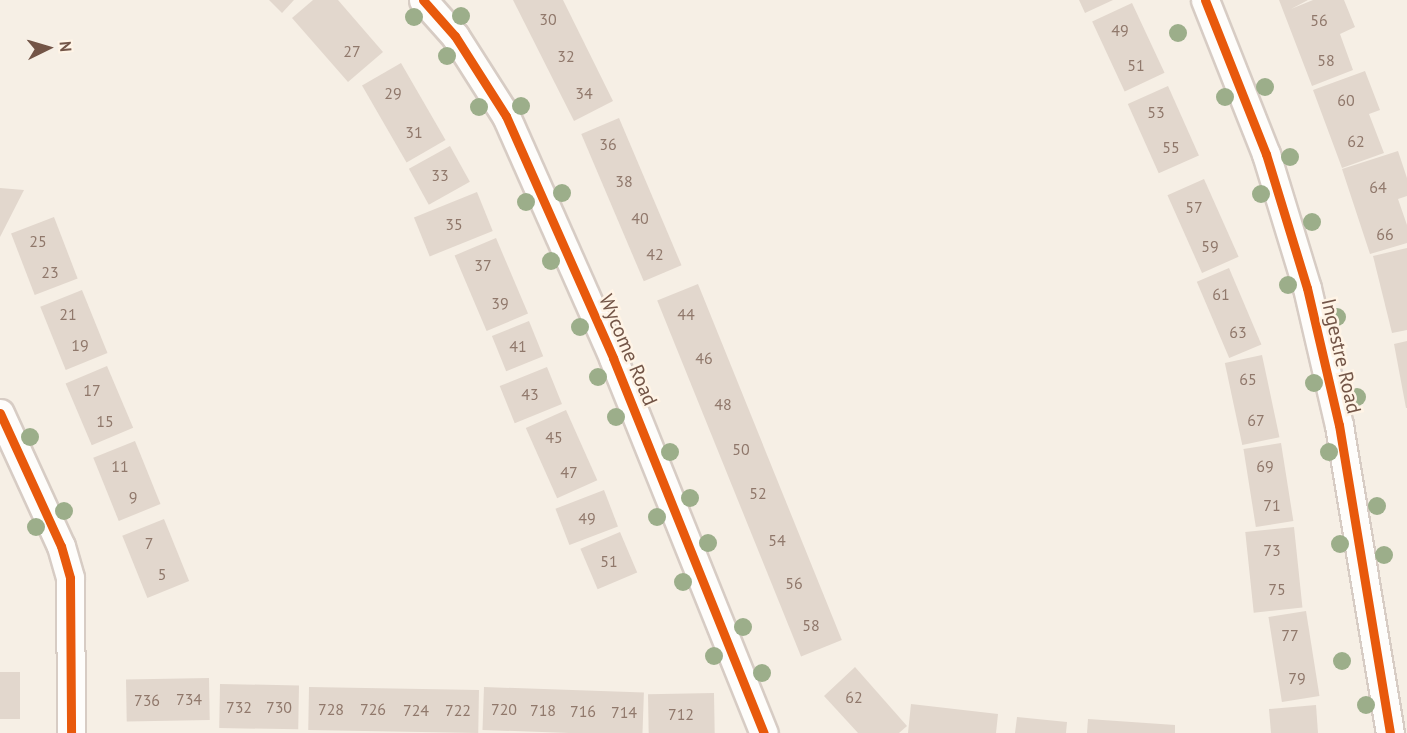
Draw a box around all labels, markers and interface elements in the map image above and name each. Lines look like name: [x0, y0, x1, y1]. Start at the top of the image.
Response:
house number: 30: [539, 9, 557, 29]
house number: 56: [1310, 10, 1328, 30]
north arrow: [18, 18, 78, 78]
house number: 49: [1111, 20, 1129, 40]
text: N: [56, 40, 76, 53]
house number: 27: [343, 41, 361, 61]
house number: 32: [557, 46, 575, 66]
house number: 58: [1317, 50, 1335, 70]
house number: 51: [1127, 55, 1145, 75]
house number: 29: [384, 83, 402, 103]
house number: 34: [575, 83, 593, 103]
house number: 60: [1337, 90, 1355, 110]
house number: 53: [1147, 102, 1165, 122]
house number: 31: [405, 122, 423, 142]
house number: 62: [1347, 131, 1365, 151]
house number: 36: [599, 134, 617, 154]
house number: 55: [1162, 137, 1180, 157]
house number: 33: [431, 165, 449, 185]
house number: 38: [615, 171, 633, 191]
house number: 64: [1369, 177, 1387, 197]
house number: 57: [1185, 197, 1203, 217]
house number: 40: [631, 208, 649, 228]
house number: 35: [445, 214, 463, 234]
house number: 66: [1376, 224, 1394, 244]
house number: 25: [29, 231, 47, 251]
house number: 59: [1201, 236, 1219, 256]
house number: 42: [646, 244, 664, 264]
house number: 37: [474, 255, 492, 275]
house number: 23: [41, 262, 59, 282]
house number: 61: [1212, 284, 1230, 304]
street label: Wycome Road: [594, 291, 662, 409]
house number: 39: [491, 293, 509, 313]
street label: Ingestre Road: [1316, 296, 1366, 416]
house number: 21: [59, 304, 77, 324]
house number: 44: [677, 304, 695, 324]
house number: 63: [1229, 322, 1247, 342]
house number: 19: [71, 335, 89, 355]
house number: 41: [509, 336, 527, 356]
house number: 46: [695, 348, 713, 368]
house number: 65: [1239, 369, 1257, 389]
house number: 17: [83, 380, 101, 400]
house number: 43: [521, 384, 539, 404]
house number: 48: [714, 394, 732, 414]
house number: 67: [1247, 410, 1265, 430]
house number: 15: [96, 411, 114, 431]
house number: 45: [545, 427, 563, 447]
house number: 50: [732, 439, 750, 459]
house number: 11: [111, 456, 129, 476]
house number: 69: [1256, 456, 1274, 476]
house number: 47: [560, 462, 578, 482]
house number: 52: [749, 483, 767, 503]
house number: 9: [129, 487, 137, 507]
house number: 71: [1263, 495, 1281, 515]
house number: 49: [578, 508, 596, 528]
house number: 54: [768, 530, 786, 550]
house number: 7: [145, 533, 153, 553]
house number: 73: [1263, 540, 1281, 560]
house number: 51: [600, 551, 618, 571]
house number: 5: [158, 564, 166, 584]
house number: 56: [785, 573, 803, 593]
house number: 75: [1268, 579, 1286, 599]
house number: 58: [802, 615, 820, 635]
house number: 77: [1281, 625, 1299, 645]
house number: 79: [1288, 668, 1306, 688]
house number: 62: [845, 687, 863, 707]
house number: 734: [176, 689, 202, 709]
house number: 736: [134, 690, 160, 710]
house number: 732: [226, 697, 252, 717]
house number: 730: [266, 697, 292, 717]
house number: 728: [318, 699, 344, 719]
house number: 726: [360, 699, 386, 719]
house number: 720: [491, 699, 517, 719]
house number: 724: [403, 700, 429, 720]
house number: 722: [445, 700, 471, 720]
house number: 718: [530, 700, 556, 720]
house number: 716: [570, 701, 596, 721]
house number: 714: [611, 702, 637, 722]
house number: 712: [668, 704, 694, 724]

